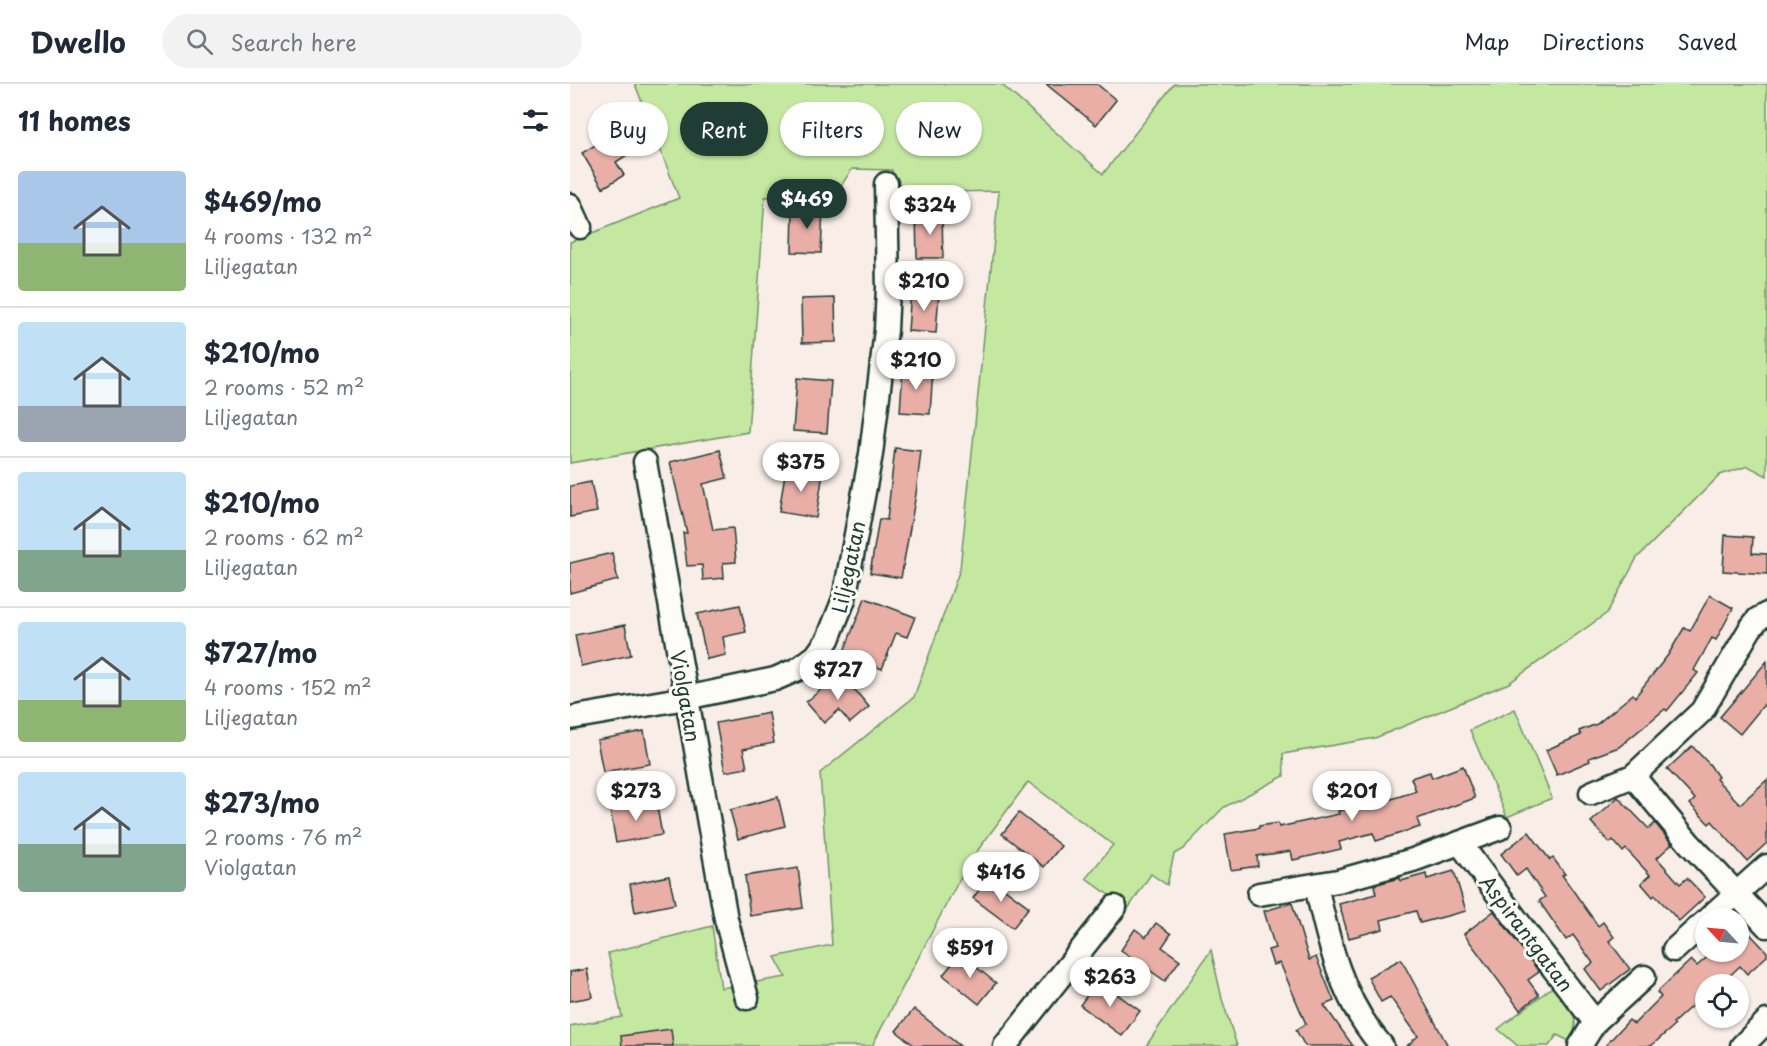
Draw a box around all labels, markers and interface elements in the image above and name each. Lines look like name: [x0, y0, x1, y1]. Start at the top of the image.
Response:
search box: [162, 14, 582, 68]
text: Dwello: [30, 20, 126, 63]
icon: search: [183, 25, 216, 58]
text: Search here: [231, 25, 357, 58]
text: Map: [1464, 25, 1509, 57]
text: Directions: [1542, 25, 1644, 57]
text: Saved: [1677, 25, 1737, 57]
text: 11 homes: [18, 101, 131, 140]
chip: Buy: [588, 102, 668, 156]
chip: Rent: [680, 102, 768, 156]
chip: Filters: [780, 102, 884, 156]
chip: New: [896, 102, 982, 156]
icon: filters: [519, 104, 552, 137]
pin: $469: [771, 179, 843, 230]
text: $469/mo: [204, 182, 321, 221]
text: $469: [781, 183, 833, 213]
pin: $324: [894, 185, 966, 236]
text: $324: [904, 189, 956, 219]
icon: home: [66, 195, 138, 267]
text: 4 rooms · 132 m²: [204, 221, 373, 251]
text: Liljegatan: [204, 251, 298, 281]
pin: $210: [888, 261, 960, 312]
text: $210: [898, 265, 950, 295]
text: $210/mo: [204, 333, 319, 372]
pin: $210: [880, 340, 952, 391]
text: $210: [890, 344, 942, 374]
icon: home: [66, 346, 138, 418]
text: 2 rooms · 52 m²: [204, 372, 364, 402]
text: Liljegatan: [204, 402, 298, 432]
pin: $375: [765, 442, 837, 493]
text: $375: [777, 446, 825, 476]
text: $210/mo: [204, 483, 319, 522]
icon: home: [66, 496, 138, 568]
street label: Liljegatan: [824, 518, 872, 616]
text: 2 rooms · 62 m²: [204, 522, 364, 552]
text: Liljegatan: [204, 552, 298, 582]
text: $727/mo: [204, 633, 317, 672]
icon: home: [66, 646, 138, 718]
street label: Violgatan: [663, 648, 709, 744]
pin: $727: [802, 650, 874, 701]
text: $727: [814, 654, 863, 684]
text: 4 rooms · 152 m²: [204, 672, 372, 702]
text: Liljegatan: [204, 702, 298, 732]
pin: $273: [600, 771, 672, 822]
pin: $201: [1316, 771, 1388, 822]
text: $273: [610, 775, 662, 805]
text: $201: [1326, 775, 1378, 805]
text: $273/mo: [204, 783, 320, 822]
icon: home: [66, 796, 138, 868]
text: 2 rooms · 76 m²: [204, 822, 362, 852]
text: Violgatan: [204, 852, 297, 882]
pin: $416: [965, 852, 1037, 903]
text: $416: [976, 856, 1026, 886]
street label: Aspirantgatan: [1473, 868, 1581, 998]
north arrow: [1695, 908, 1749, 962]
map controls: [1695, 908, 1749, 1028]
pin: $591: [934, 928, 1006, 979]
text: $591: [947, 932, 993, 962]
pin: $263: [1074, 957, 1146, 1008]
text: $263: [1084, 961, 1136, 991]
button: locate: [1695, 974, 1749, 1028]

